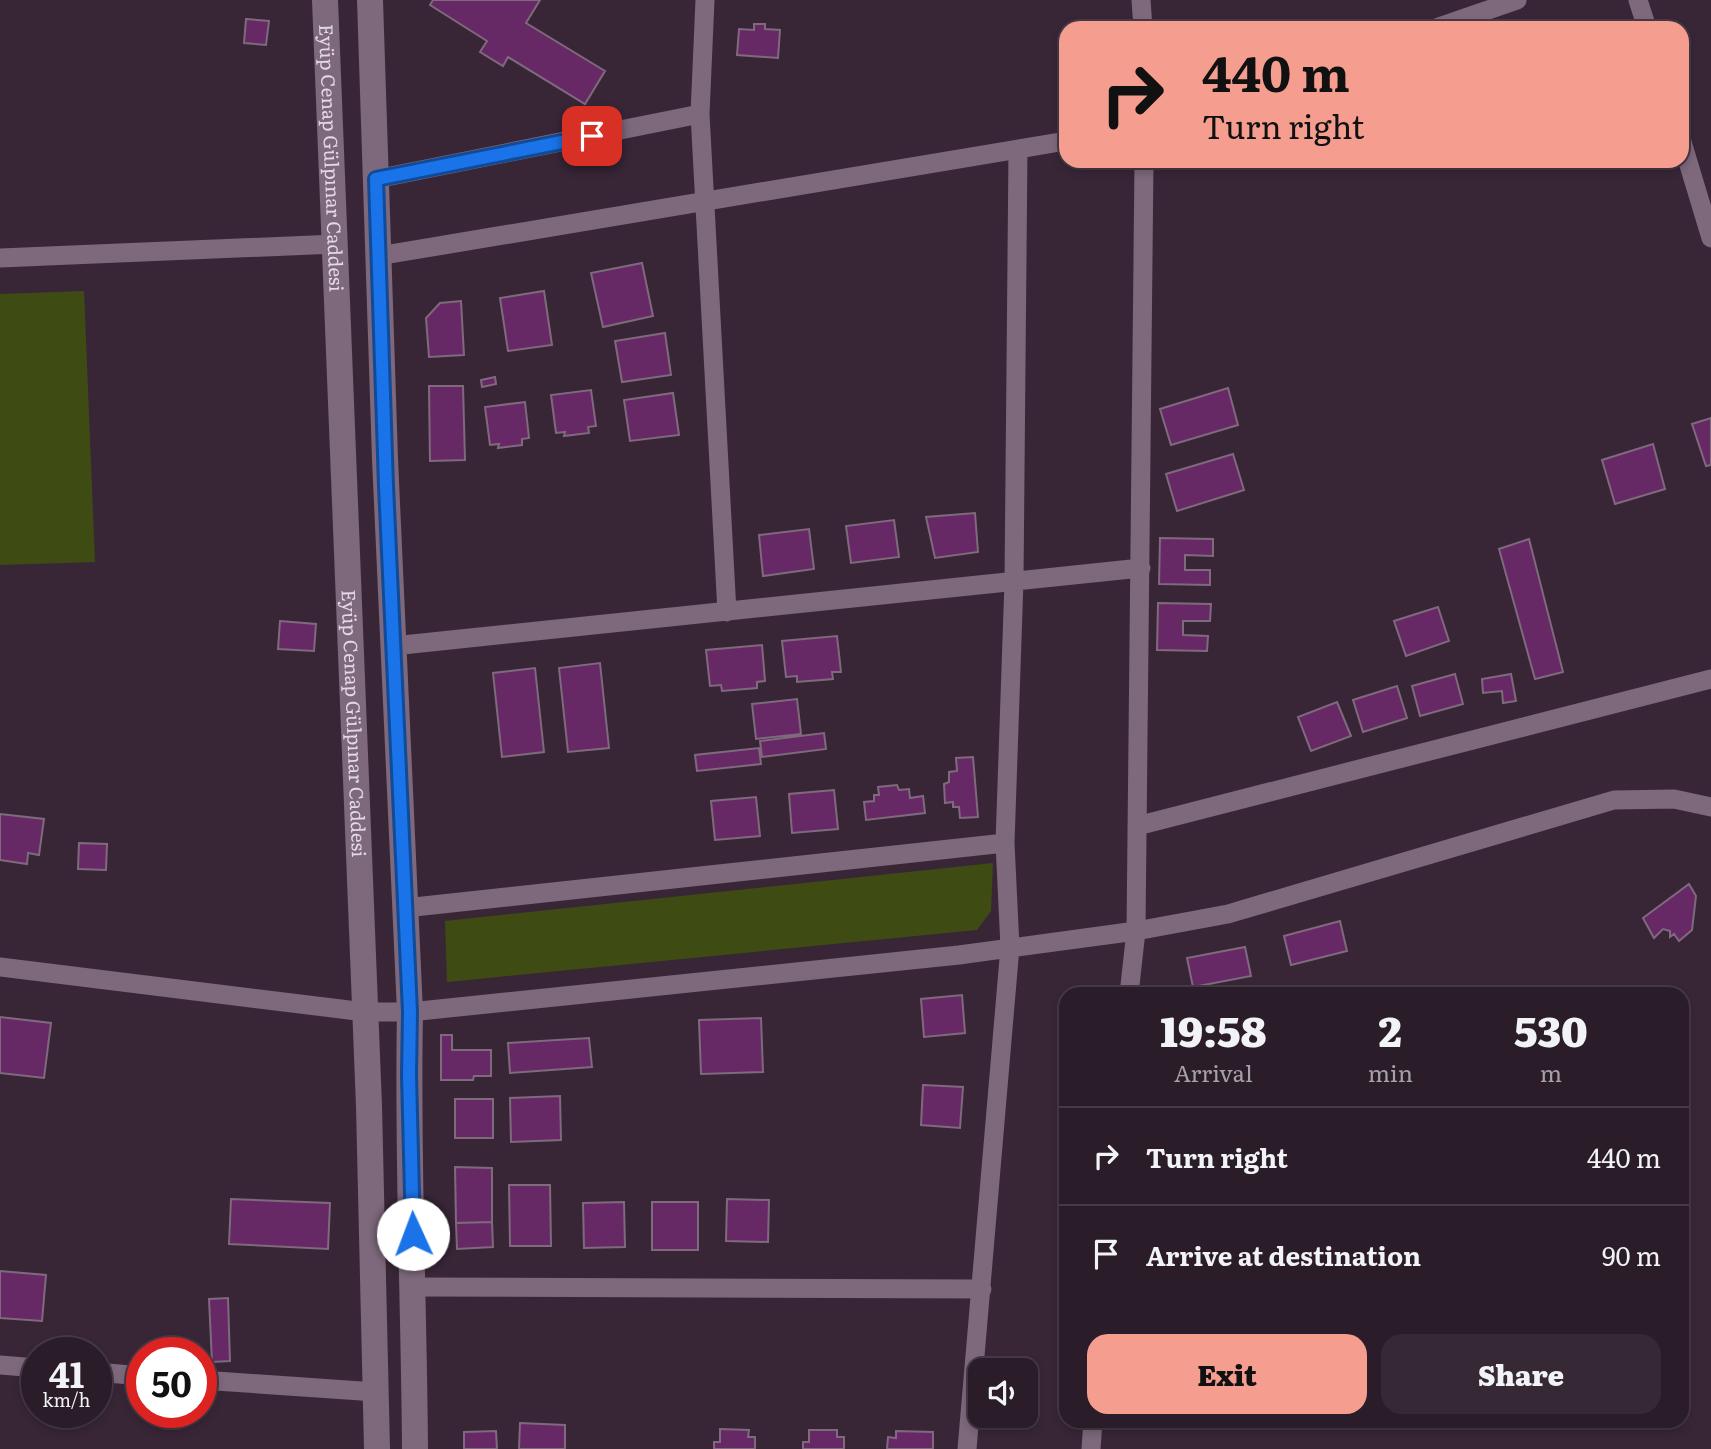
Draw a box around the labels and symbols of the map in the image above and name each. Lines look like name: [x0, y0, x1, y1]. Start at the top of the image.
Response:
street label: Eyüp Cenap Gülpınar Caddesi: [313, 23, 352, 292]
pin: [562, 106, 622, 166]
street label: Eyüp Cenap Gülpınar Caddesi: [335, 589, 374, 858]
position arrow: [376, 1197, 450, 1271]
speed limit sign: 50: [126, 1337, 217, 1428]

